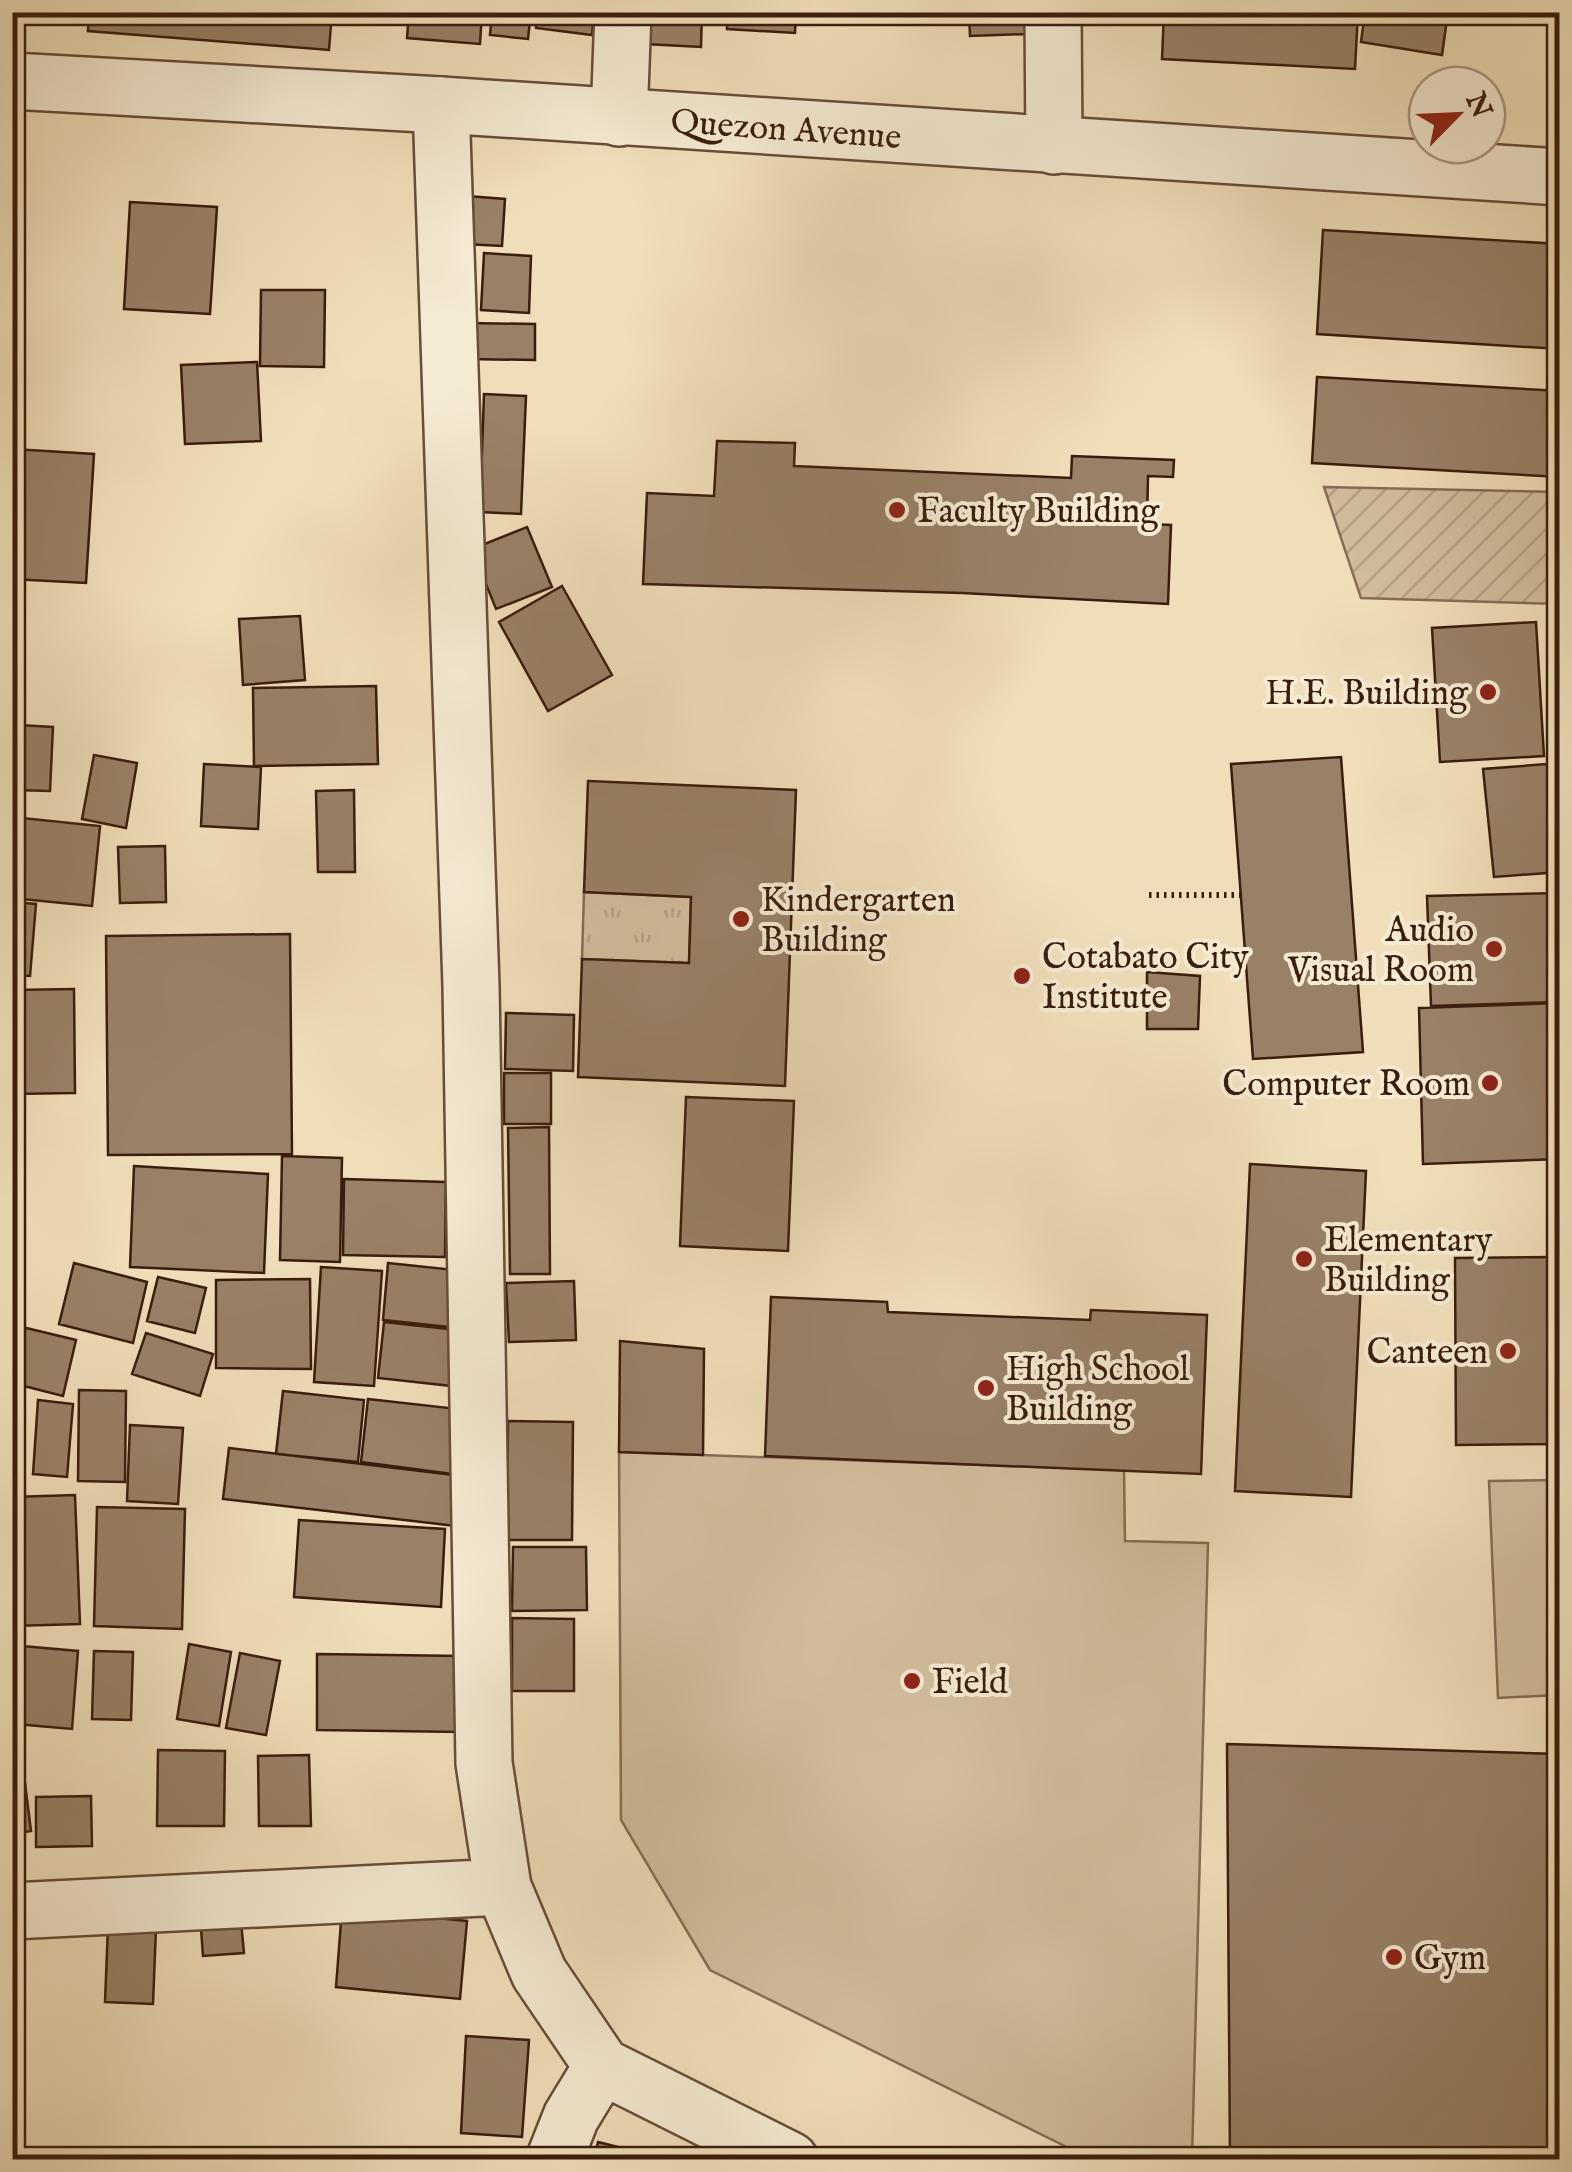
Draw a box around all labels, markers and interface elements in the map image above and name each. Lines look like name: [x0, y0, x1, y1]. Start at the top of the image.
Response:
north arrow: [1407, 65, 1507, 165]
text: N: [1456, 87, 1498, 124]
street label: Quezon Avenue: [669, 100, 903, 161]
place label: Faculty Building: [917, 490, 1160, 535]
marker: Faculty Building: [886, 499, 908, 521]
place label: H.E. Building: [1265, 672, 1469, 717]
marker: H.E. Building: [1477, 681, 1499, 703]
place label: Kindergarten Building: [761, 879, 956, 964]
marker: Kindergarten Building: [730, 908, 752, 930]
place label: Audio Visual Room: [1287, 909, 1474, 994]
place label: Cotabato City Institute: [1042, 936, 1249, 1021]
marker: Audio Visual Room: [1483, 938, 1505, 960]
marker: Cotabato City Institute: [1011, 965, 1033, 987]
place label: Computer Room: [1222, 1063, 1470, 1108]
marker: Computer Room: [1479, 1072, 1501, 1094]
place label: Elementary Building: [1324, 1219, 1493, 1304]
marker: Elementary Building: [1293, 1248, 1315, 1270]
place label: Canteen: [1367, 1331, 1488, 1376]
marker: Canteen: [1497, 1340, 1519, 1362]
place label: High School Building: [1006, 1348, 1190, 1433]
marker: High School Building: [975, 1377, 997, 1399]
place label: Field: [932, 1661, 1008, 1706]
marker: Field: [901, 1670, 923, 1692]
place label: Gym: [1414, 1937, 1486, 1982]
marker: Gym: [1383, 1946, 1405, 1968]

